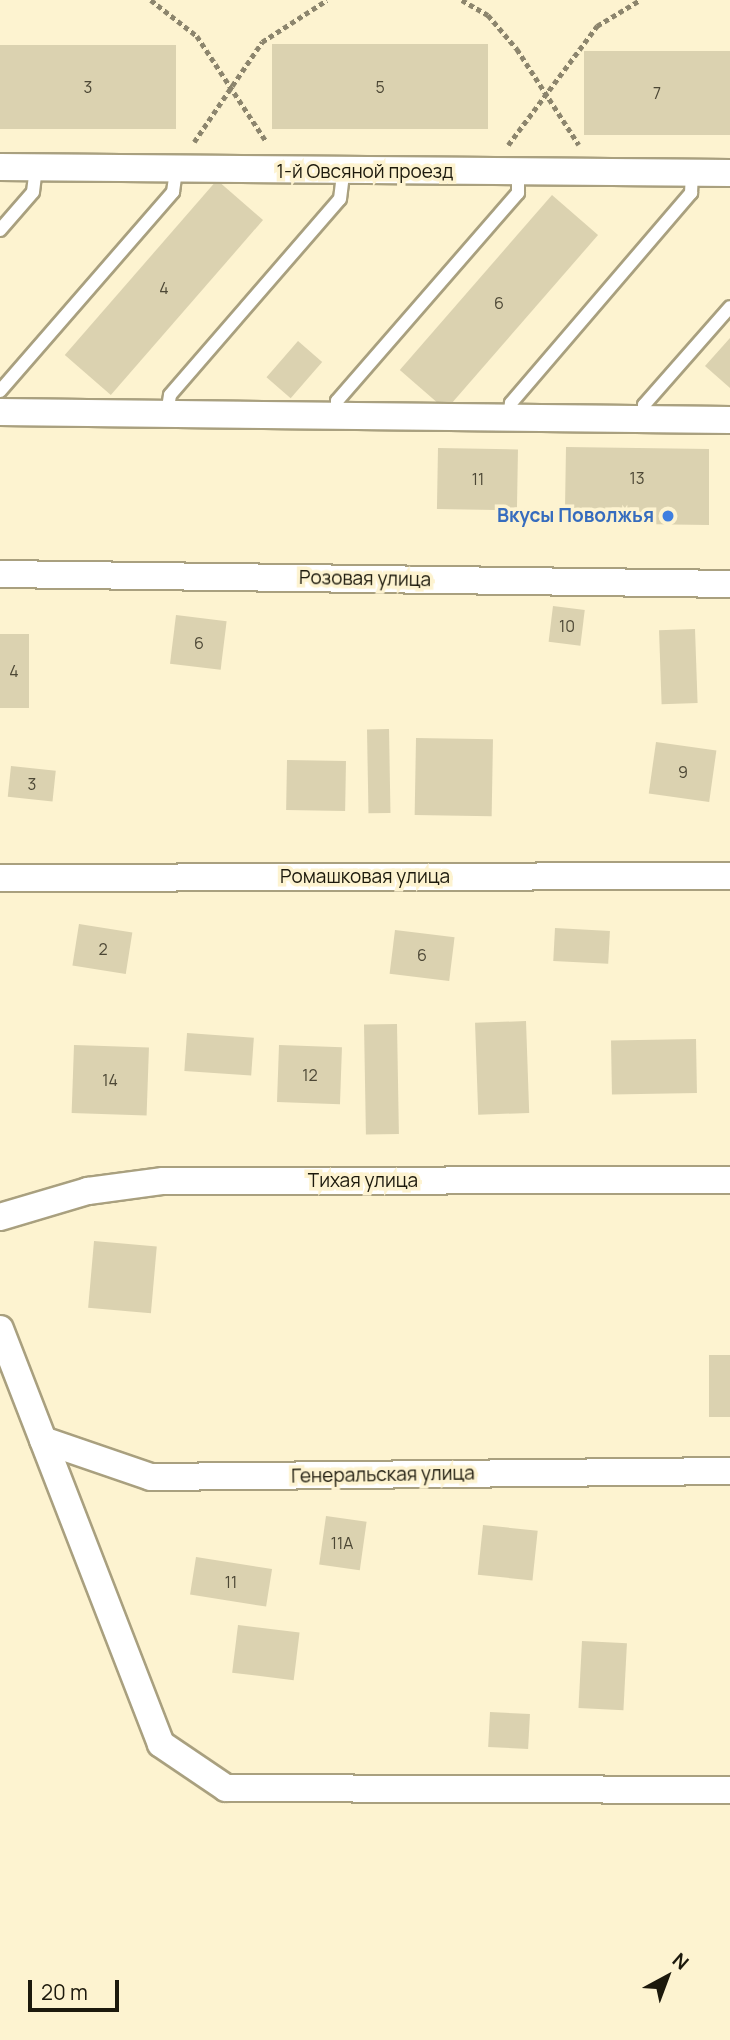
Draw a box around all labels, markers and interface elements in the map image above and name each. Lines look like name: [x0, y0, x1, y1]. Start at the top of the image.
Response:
house number: 3: [84, 77, 92, 97]
house number: 5: [375, 77, 385, 97]
house number: 7: [653, 83, 661, 103]
street label: 1-й Овсяной проезд: [277, 161, 453, 183]
house number: 4: [159, 278, 169, 298]
house number: 6: [494, 293, 504, 313]
house number: 13: [629, 468, 645, 488]
house number: 11: [472, 469, 484, 489]
place label: Вкусы Поволжья: [497, 505, 654, 527]
marker: Вкусы Поволжья: [660, 508, 676, 524]
street label: Розовая улица: [299, 566, 431, 592]
house number: 10: [559, 616, 575, 636]
house number: 6: [194, 633, 204, 653]
house number: 4: [9, 661, 19, 681]
house number: 9: [678, 762, 688, 782]
house number: 3: [28, 774, 36, 794]
street label: Ромашковая улица: [280, 866, 450, 888]
house number: 2: [98, 939, 108, 959]
house number: 6: [417, 945, 427, 965]
house number: 12: [302, 1065, 318, 1085]
house number: 14: [102, 1070, 118, 1090]
street label: Тихая улица: [308, 1170, 418, 1192]
street label: Генеральская улица: [291, 1462, 475, 1488]
house number: 11А: [331, 1533, 353, 1553]
house number: 11: [225, 1572, 237, 1592]
north arrow: [632, 1942, 702, 2012]
text: N: [667, 1947, 694, 1975]
scale bar: [32, 1966, 122, 2010]
text: 20 m: [41, 1978, 88, 2006]

